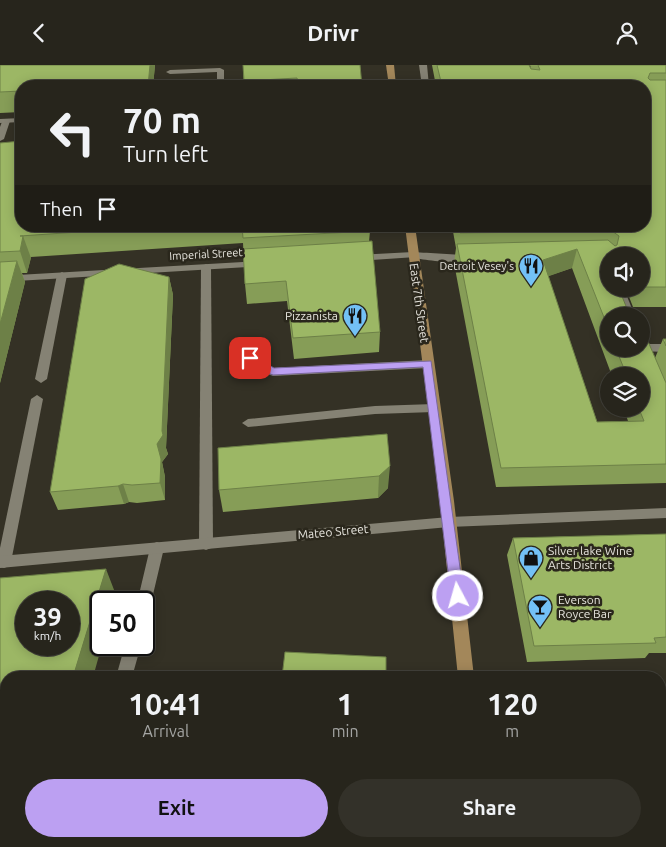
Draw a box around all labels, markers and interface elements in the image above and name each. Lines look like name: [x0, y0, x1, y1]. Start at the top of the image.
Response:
icon: back: [25, 19, 53, 47]
icon: person: [613, 19, 641, 47]
text: Drivr: [307, 20, 359, 45]
icon: left: [40, 100, 105, 165]
text: 70 m: [123, 100, 201, 140]
text: Turn left: [123, 141, 208, 166]
icon: arrive: [93, 195, 121, 223]
text: Then: [40, 198, 83, 220]
street label: Imperial Street: [169, 246, 244, 262]
map controls: [600, 247, 650, 417]
button: sound: [600, 247, 650, 297]
restaurant icon: Detroit Vesey's: [518, 253, 544, 287]
place label: Detroit Vesey's: [439, 260, 514, 272]
street label: East 7th Street: [407, 262, 432, 344]
restaurant icon: Pizzanista: [342, 303, 368, 337]
button: search: [600, 307, 650, 357]
place label: Pizzanista: [285, 309, 338, 322]
pin: [229, 337, 271, 379]
icon: arrive: [236, 344, 264, 372]
button: layers: [600, 367, 650, 417]
street label: Mateo Street: [297, 522, 369, 541]
place label: Silver lake Wine Arts District: [548, 544, 632, 571]
shop icon: Silver lake Wine Arts District: [518, 545, 544, 579]
position arrow: [431, 569, 483, 621]
speed limit sign: 50: [90, 591, 155, 656]
place label: Everson Royce Bar: [558, 593, 612, 620]
bar icon: Everson Royce Bar: [527, 594, 553, 628]
text: 39: [33, 603, 62, 631]
text: km/h: [34, 629, 61, 642]
text: 10:41: [128, 687, 203, 721]
text: 1: [337, 687, 354, 721]
text: 120: [487, 687, 538, 721]
text: Arrival: [143, 722, 189, 740]
text: min: [332, 722, 359, 740]
text: m: [505, 722, 519, 740]
button: Exit: [25, 779, 328, 837]
button: Share: [338, 779, 641, 837]

